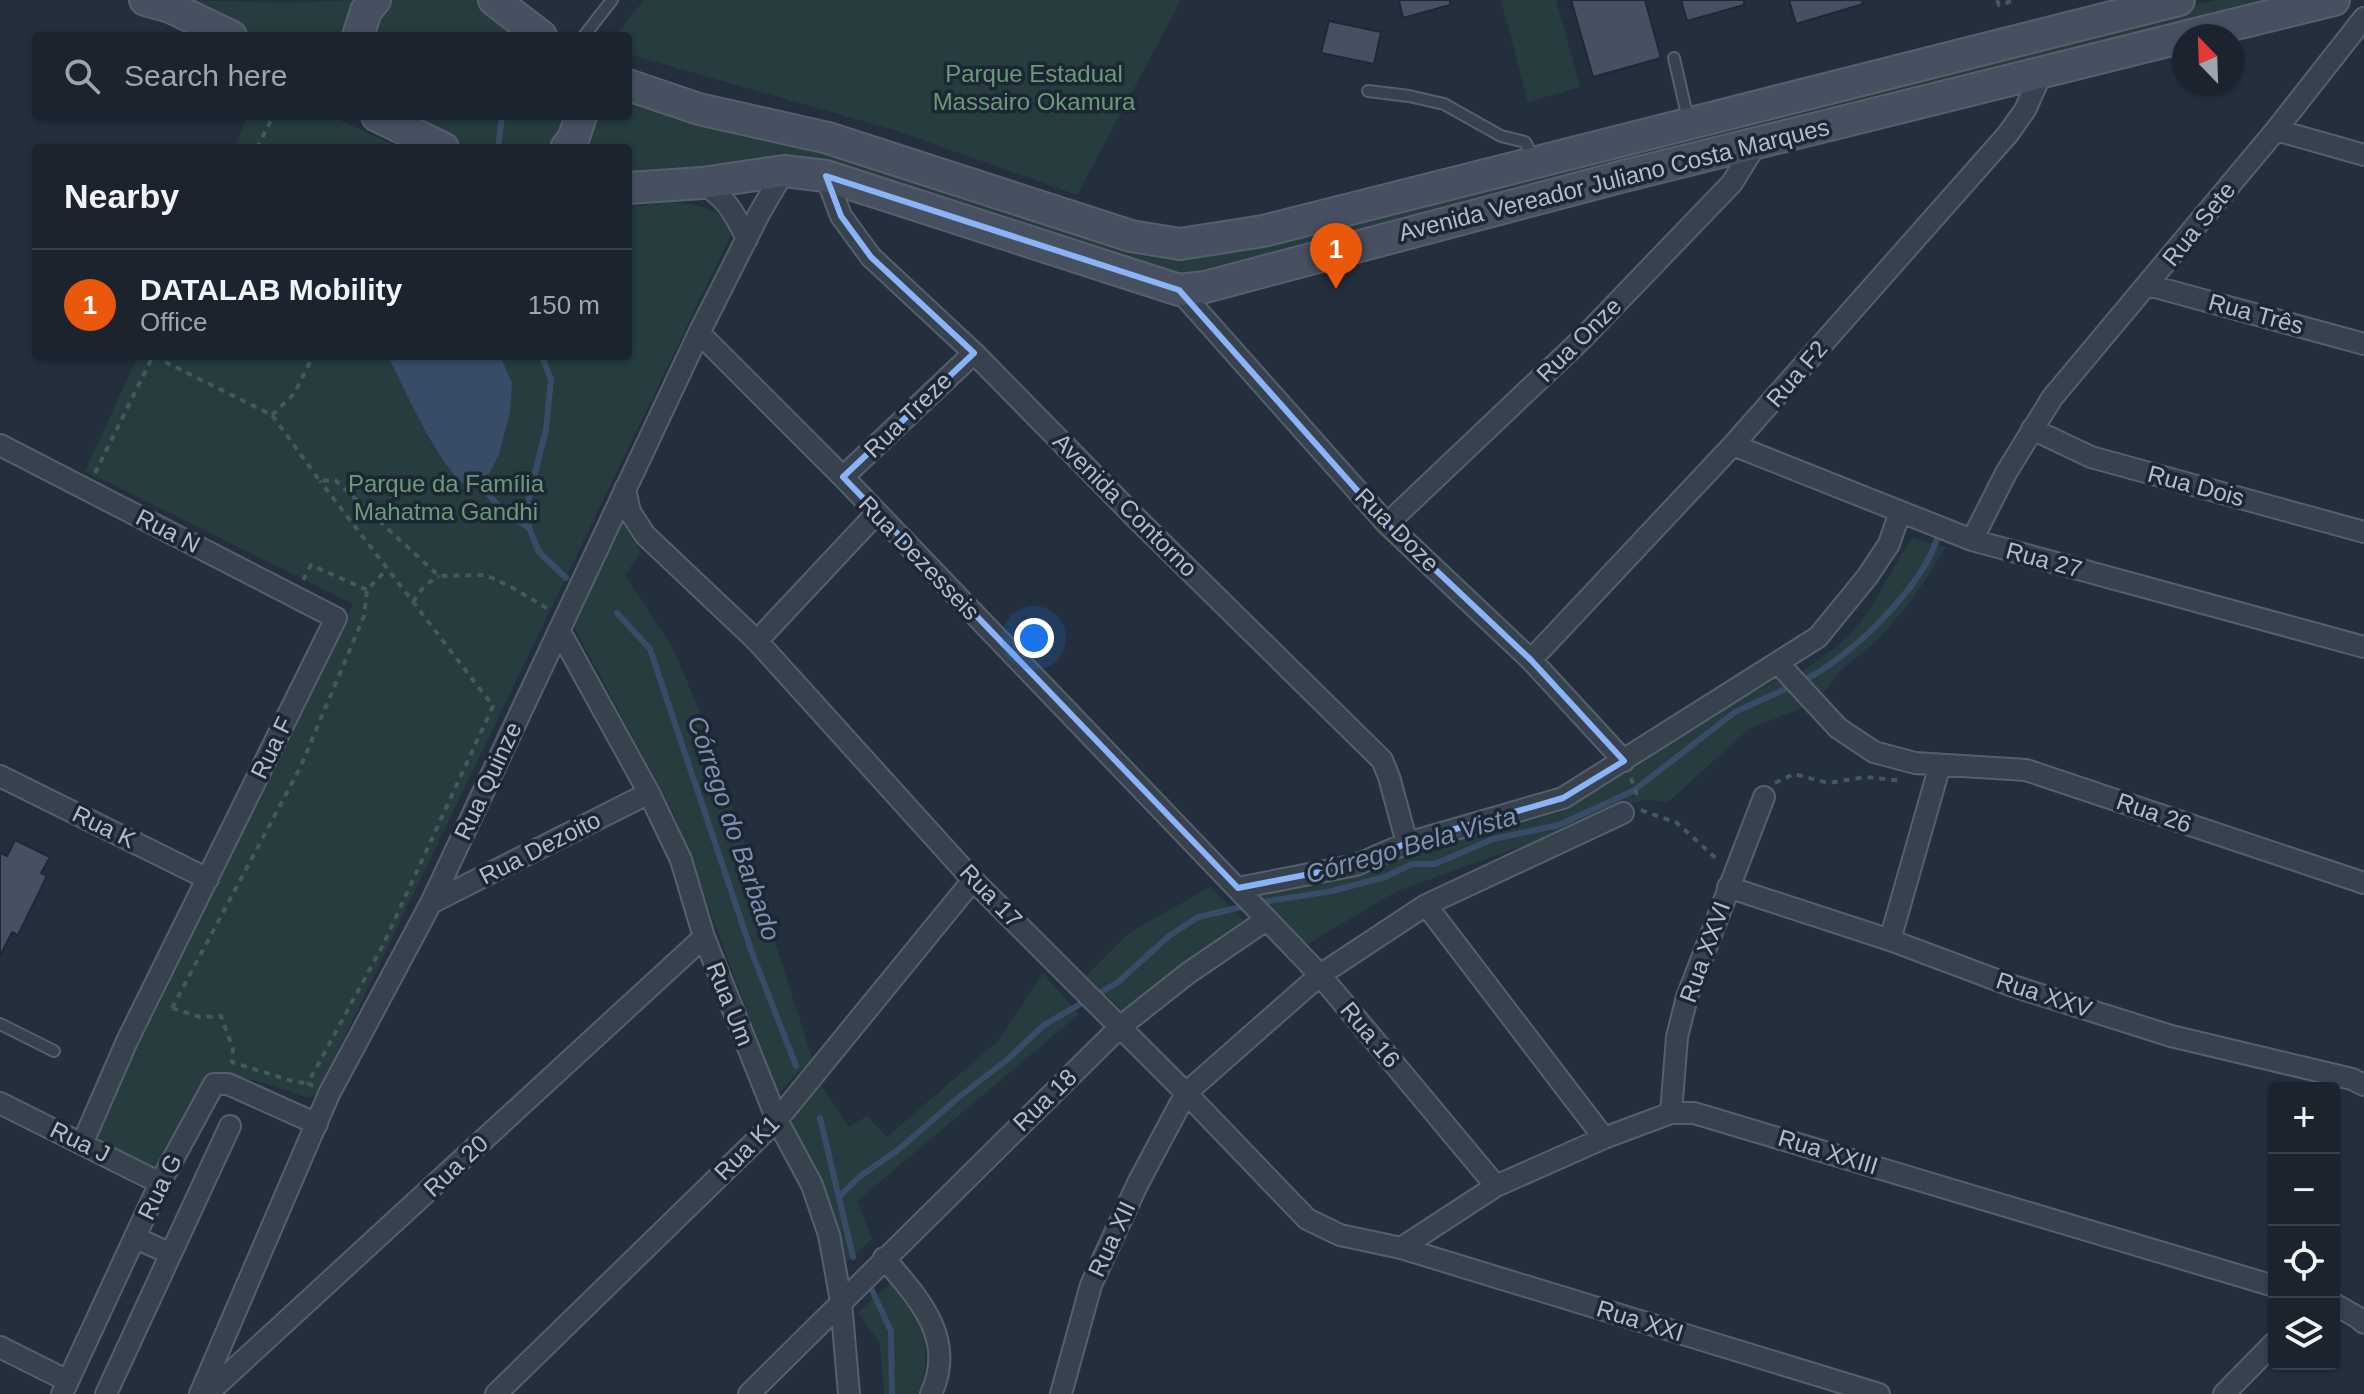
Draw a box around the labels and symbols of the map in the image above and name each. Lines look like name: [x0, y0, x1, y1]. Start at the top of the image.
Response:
north arrow: [2172, 24, 2244, 96]
park label: Parque Estadual Massairo Okamura: [933, 60, 1136, 115]
street label: Avenida Vereador Juliano Costa Marques: [1396, 113, 1832, 246]
street label: Rua Sete: [2157, 176, 2241, 271]
pin: 1: [1310, 223, 1362, 289]
street label: Rua Três: [2206, 288, 2307, 339]
street label: Rua Onze: [1531, 292, 1626, 387]
street label: Rua F2: [1761, 335, 1833, 412]
street label: Rua Treze: [858, 366, 957, 463]
street label: Avenida Contorno: [1048, 427, 1203, 582]
street label: Rua Dois: [2145, 460, 2247, 511]
park label: Parque da Família Mahatma Gandhi: [348, 470, 545, 525]
street label: Rua Doze: [1350, 482, 1445, 577]
street label: Rua Dezesseis: [854, 490, 985, 625]
street label: Rua N: [132, 503, 205, 558]
street label: Rua 27: [2003, 536, 2085, 583]
your location: [1014, 618, 1054, 658]
street label: Rua F: [245, 712, 298, 783]
water label: Córrego do Barbado: [681, 712, 787, 944]
street label: Rua Quinze: [449, 718, 527, 844]
street label: Rua 26: [2113, 787, 2195, 838]
street label: Rua K: [68, 800, 140, 853]
water label: Córrego Bela Vista: [1302, 801, 1520, 889]
street label: Rua Dezoito: [475, 806, 605, 890]
street label: Rua 17: [955, 858, 1028, 933]
street label: Rua XXVI: [1674, 898, 1735, 1006]
street label: Rua Um: [701, 958, 759, 1050]
street label: Rua XXV: [1993, 966, 2095, 1023]
street label: Rua 16: [1335, 996, 1406, 1073]
street label: Rua 18: [1007, 1063, 1082, 1136]
street label: Rua K1: [709, 1110, 784, 1185]
street label: Rua J: [46, 1116, 114, 1167]
street label: Rua XXIII: [1775, 1124, 1881, 1179]
street label: Rua 20: [418, 1129, 493, 1202]
street label: Rua G: [132, 1150, 187, 1224]
street label: Rua XII: [1082, 1197, 1141, 1281]
street label: Rua XXI: [1593, 1295, 1687, 1346]

